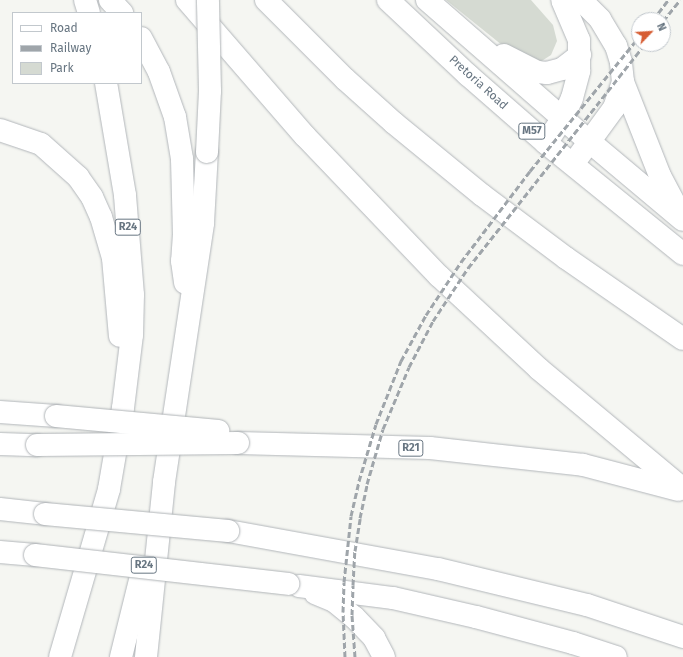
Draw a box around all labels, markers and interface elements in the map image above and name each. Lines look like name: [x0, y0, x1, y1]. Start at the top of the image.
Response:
legend: [12, 12, 142, 84]
north arrow: [631, 12, 671, 52]
text: Road: [50, 21, 78, 35]
text: N: [654, 21, 669, 33]
text: Railway: [50, 41, 91, 55]
street label: Pretoria Road: [446, 53, 510, 113]
text: Park: [50, 61, 74, 75]
road number: M57: [518, 122, 546, 140]
road number: R24: [114, 218, 142, 236]
road number: R21: [398, 439, 424, 457]
road number: R24: [130, 556, 158, 574]

